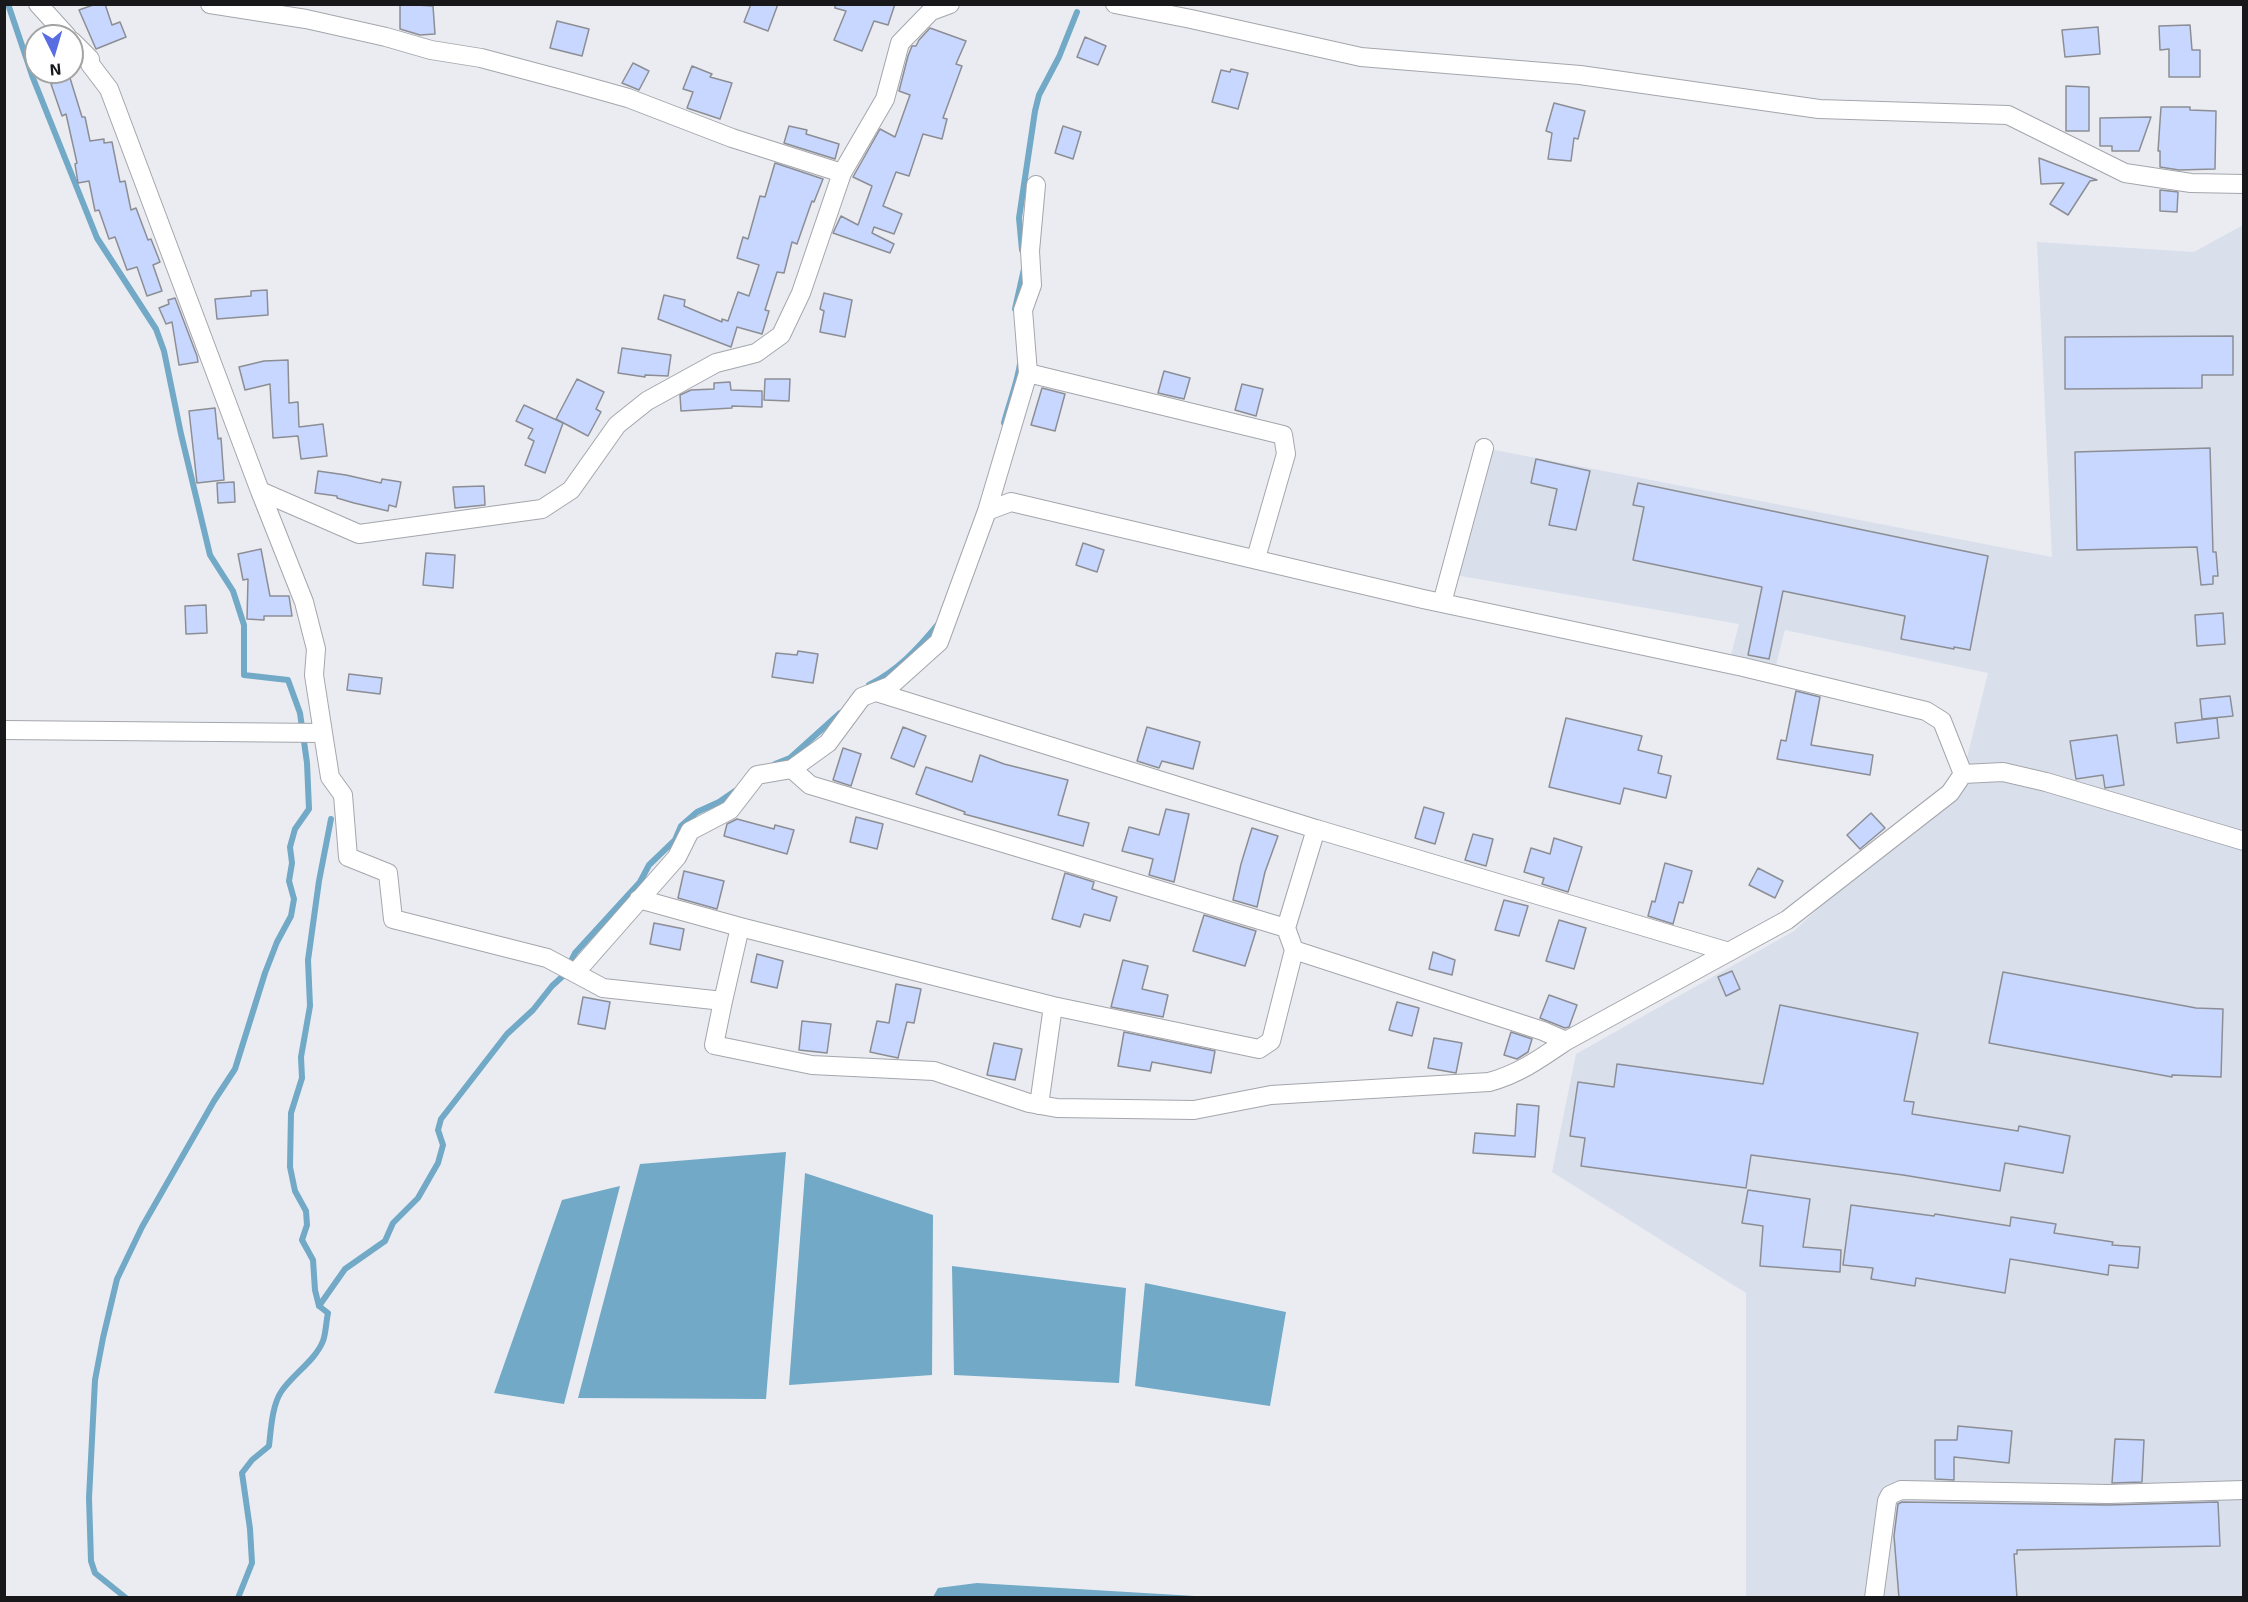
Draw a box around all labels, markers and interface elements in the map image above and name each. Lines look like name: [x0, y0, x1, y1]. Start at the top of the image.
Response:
north arrow: [24, 24, 84, 84]
text: N: [49, 60, 62, 80]

